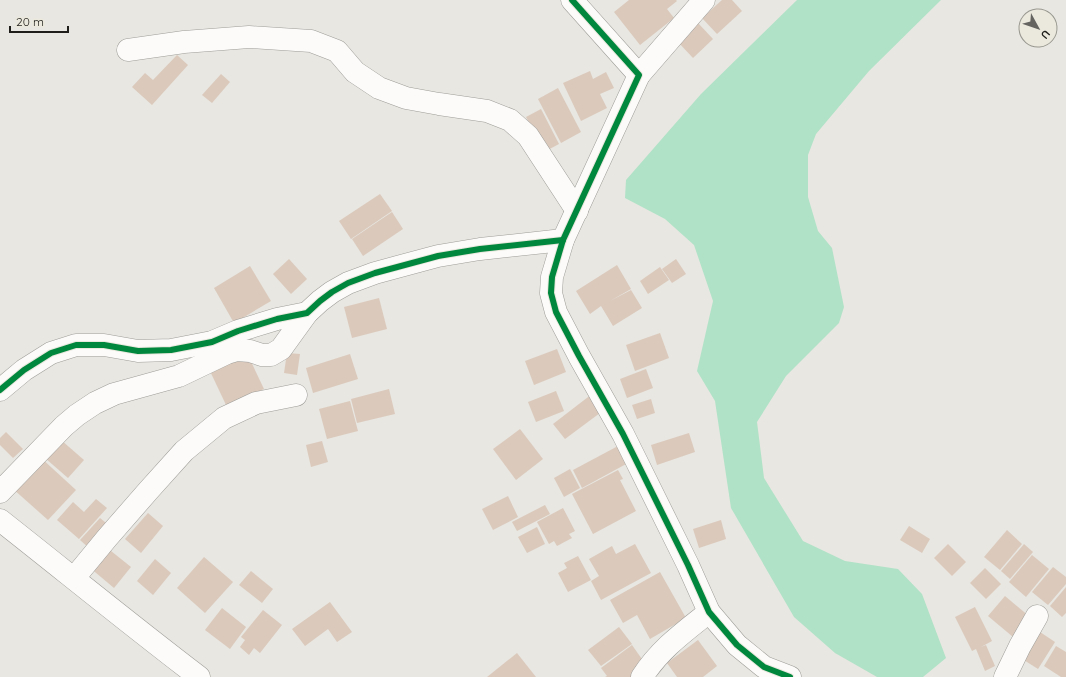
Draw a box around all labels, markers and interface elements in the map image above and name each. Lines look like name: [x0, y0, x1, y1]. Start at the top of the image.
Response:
scale bar: [10, 8, 68, 34]
north arrow: [1018, 8, 1058, 48]
text: 20 m: [16, 14, 44, 29]
text: U: [1038, 27, 1054, 42]

